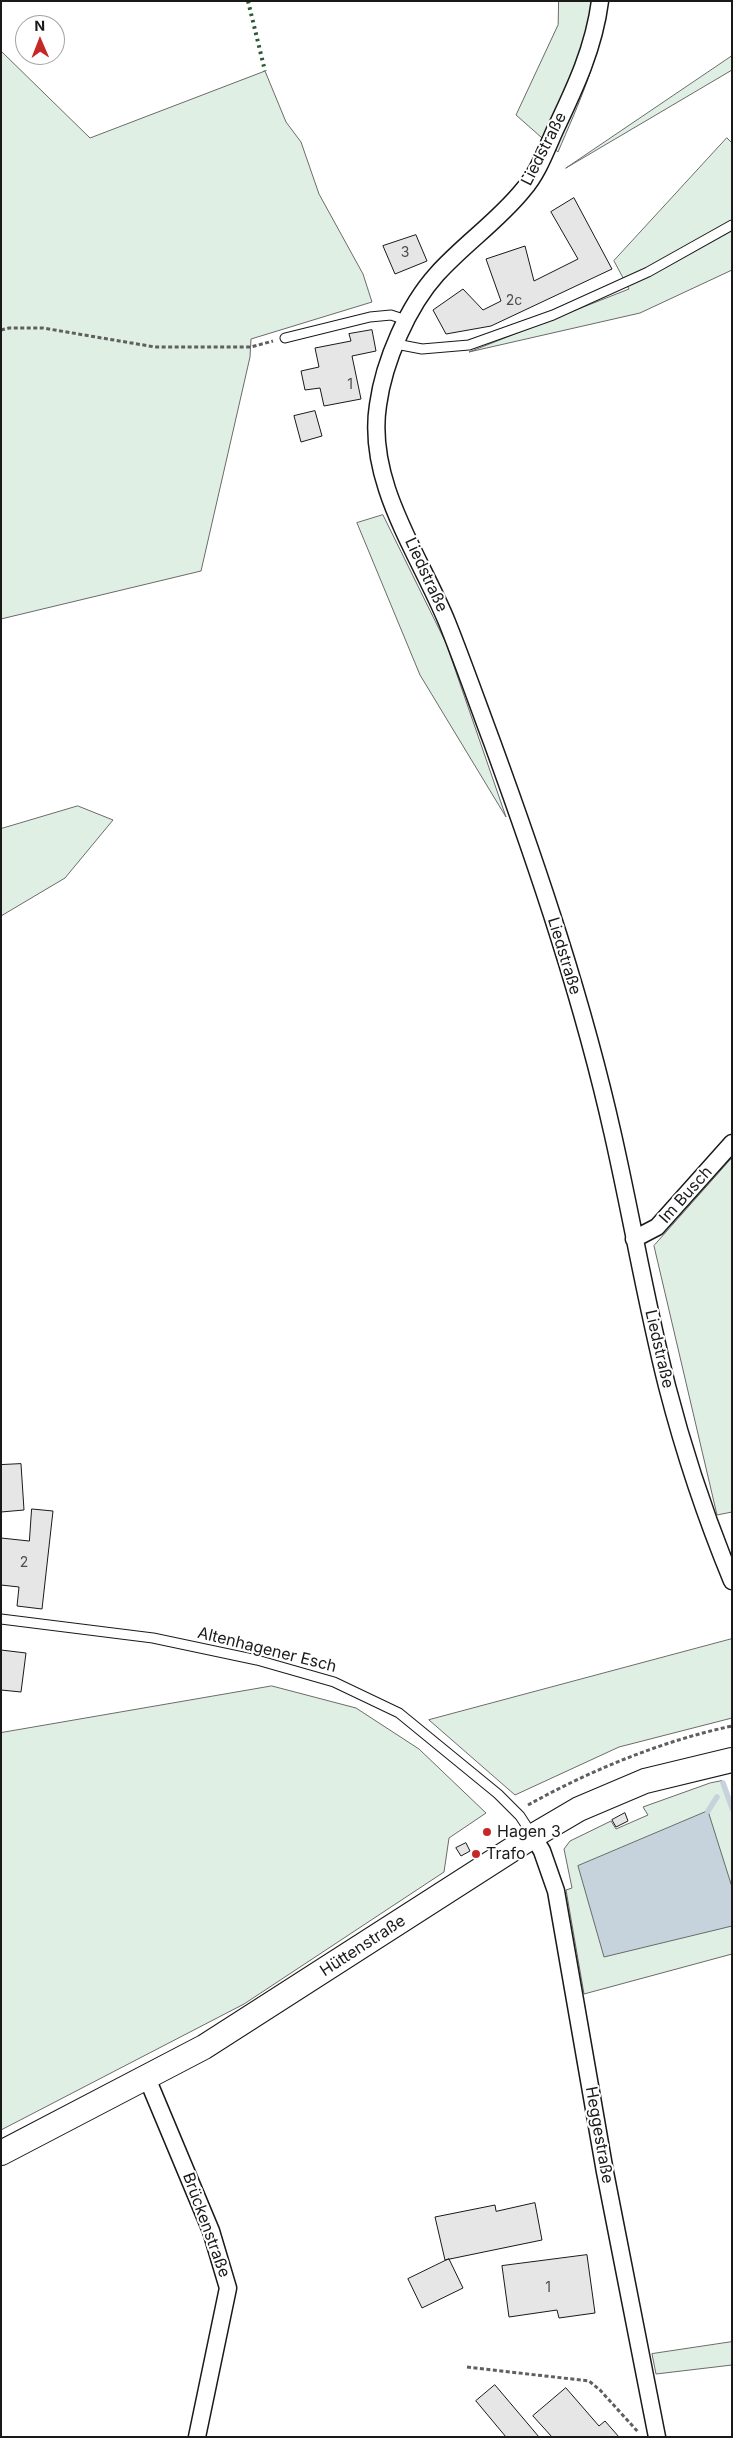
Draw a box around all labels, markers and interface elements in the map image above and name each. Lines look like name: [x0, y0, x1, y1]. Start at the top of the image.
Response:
north arrow: [15, 15, 65, 65]
text: N: [34, 17, 45, 34]
street label: Liedstraße: [517, 109, 571, 189]
house number: 3: [401, 245, 409, 261]
house number: 2c: [506, 293, 522, 309]
house number: 1: [347, 377, 353, 393]
street label: Liedstraße: [400, 535, 452, 615]
street label: Liedstraße: [543, 915, 585, 997]
street label: Im Busch: [656, 1163, 716, 1227]
street label: Liedstraße: [641, 1308, 677, 1390]
house number: 2: [20, 1555, 28, 1571]
street label: Altenhagener Esch: [196, 1623, 338, 1677]
place label: Hagen 3: [497, 1822, 561, 1842]
marker: Hagen 3: [481, 1826, 493, 1838]
place label: Trafo: [486, 1844, 525, 1864]
marker: Trafo: [470, 1848, 482, 1860]
street label: Hüttenstraße: [317, 1911, 409, 1981]
street label: Heggestraße: [581, 2085, 617, 2185]
street label: Brückenstraße: [178, 2170, 234, 2280]
house number: 1: [545, 2280, 551, 2296]

